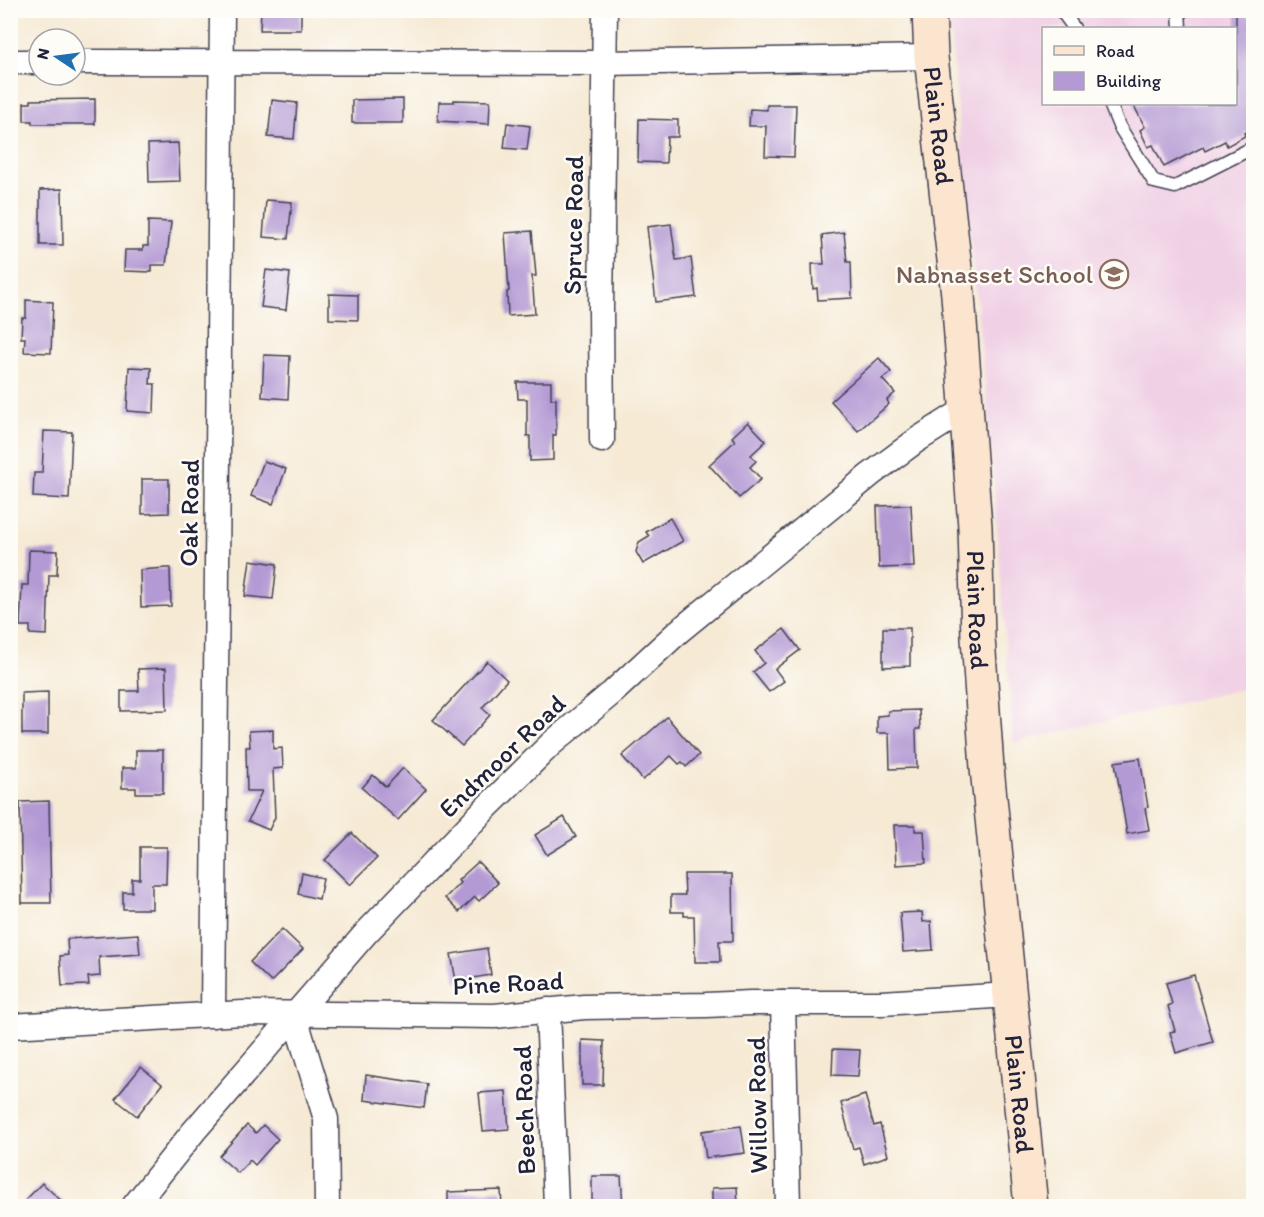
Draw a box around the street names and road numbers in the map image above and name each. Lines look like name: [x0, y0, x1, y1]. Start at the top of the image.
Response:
street label: Plain Road: [916, 65, 961, 187]
street label: Spruce Road: [556, 154, 590, 295]
street label: Oak Road: [172, 459, 206, 567]
street label: Plain Road: [960, 550, 996, 670]
street label: Endmoor Road: [432, 688, 572, 824]
street label: Pine Road: [452, 964, 564, 1002]
street label: Plain Road: [998, 1033, 1042, 1155]
street label: Willow Road: [740, 1036, 774, 1174]
street label: Beech Road: [506, 1045, 542, 1175]

